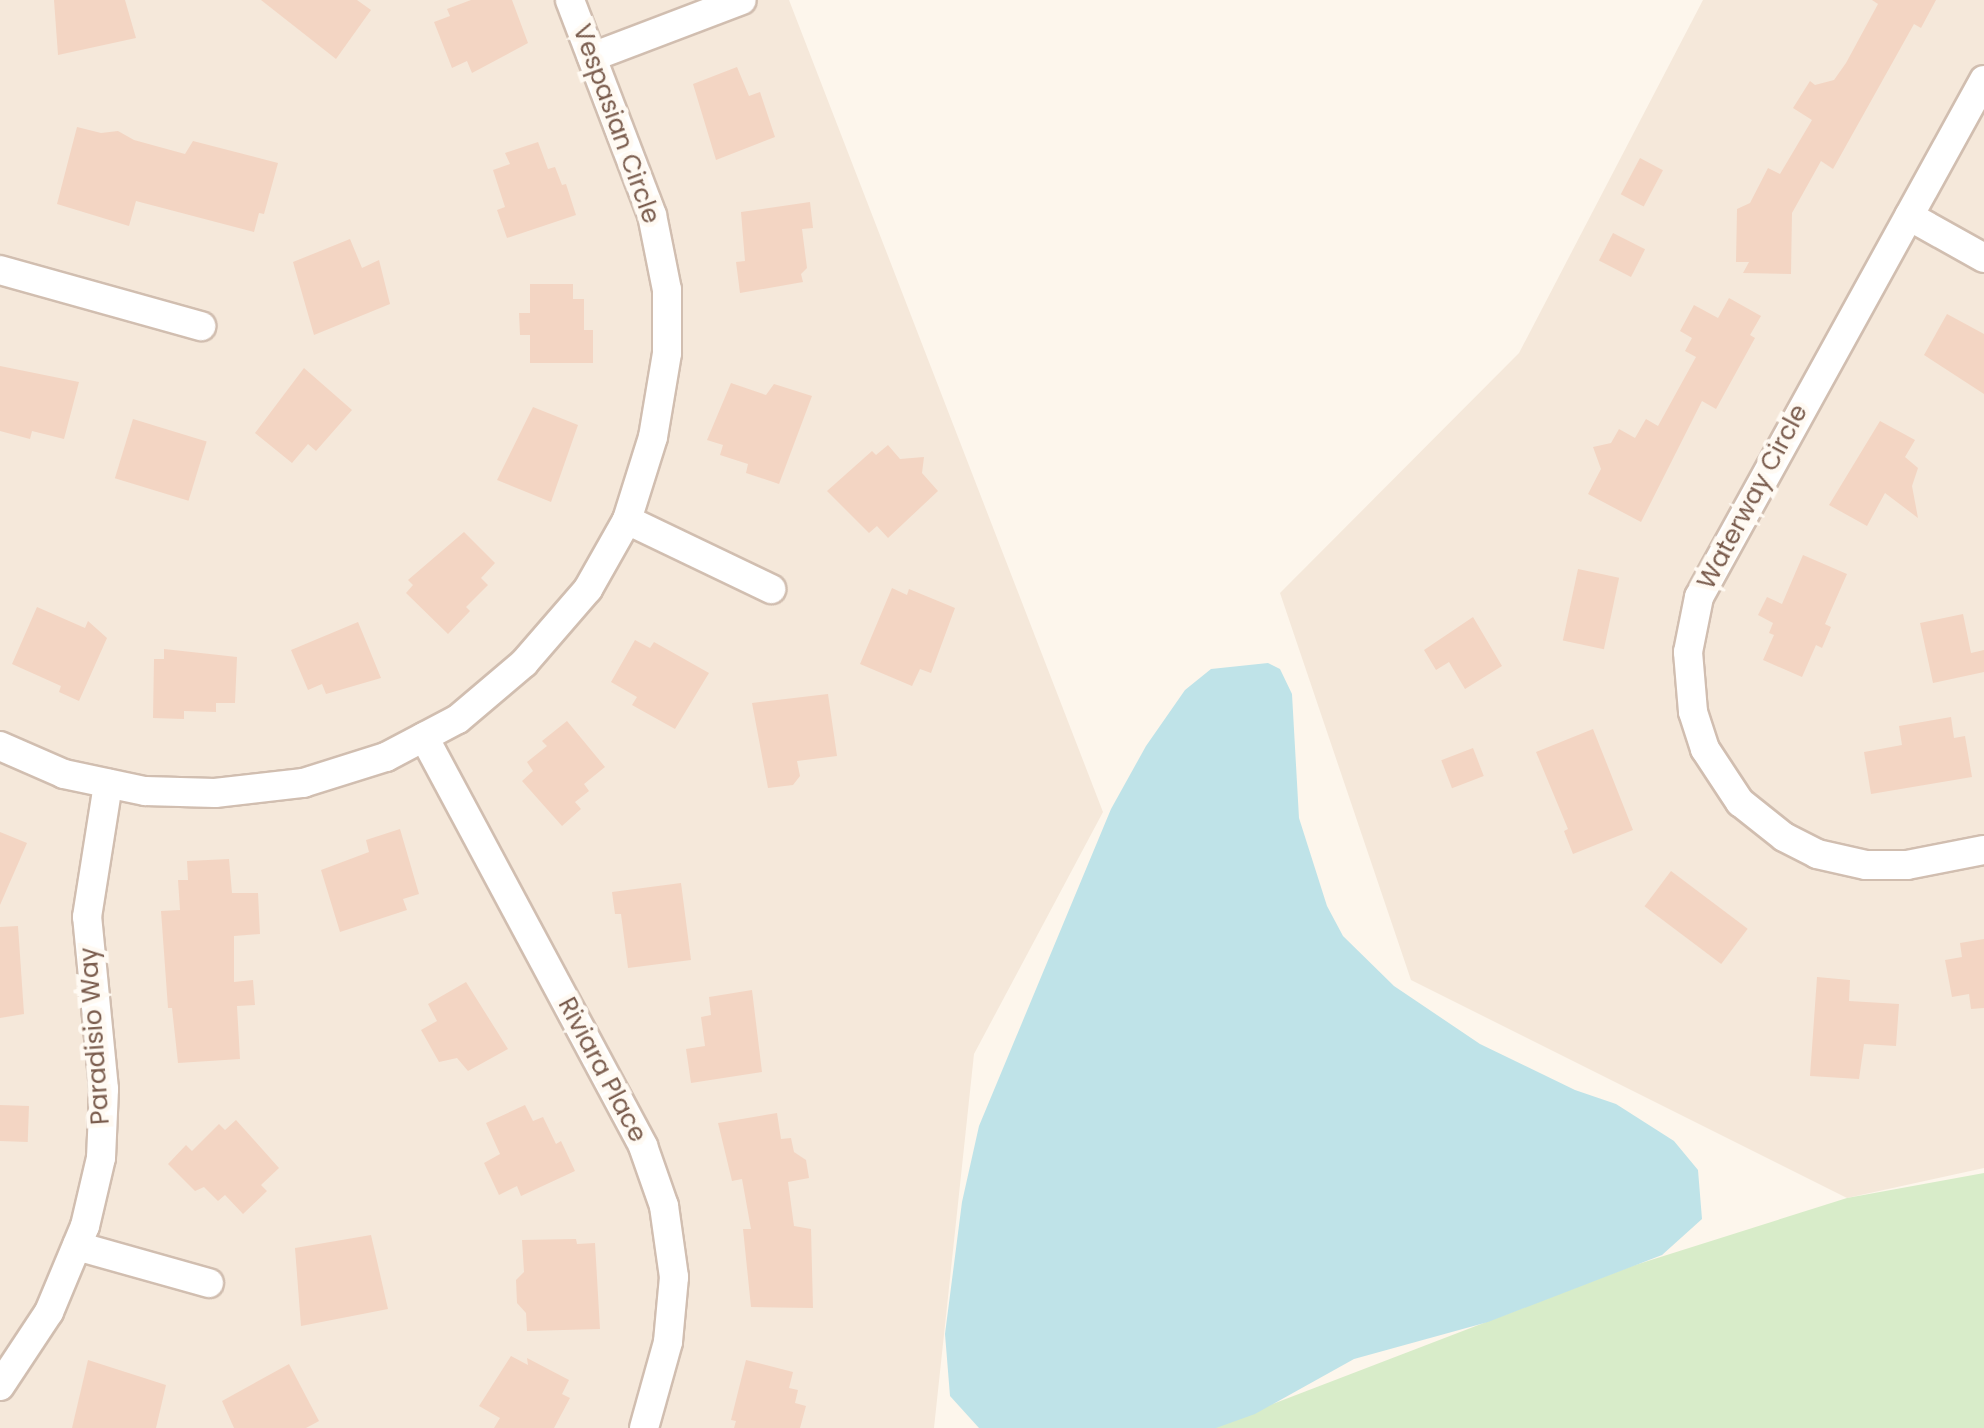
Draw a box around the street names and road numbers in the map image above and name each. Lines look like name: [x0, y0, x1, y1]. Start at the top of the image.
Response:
street label: Vespasian Circle: [566, 20, 666, 228]
street label: Waterway Circle: [1692, 399, 1814, 595]
street label: Paradisio Way: [74, 946, 116, 1126]
street label: Riviara Place: [551, 993, 653, 1147]

